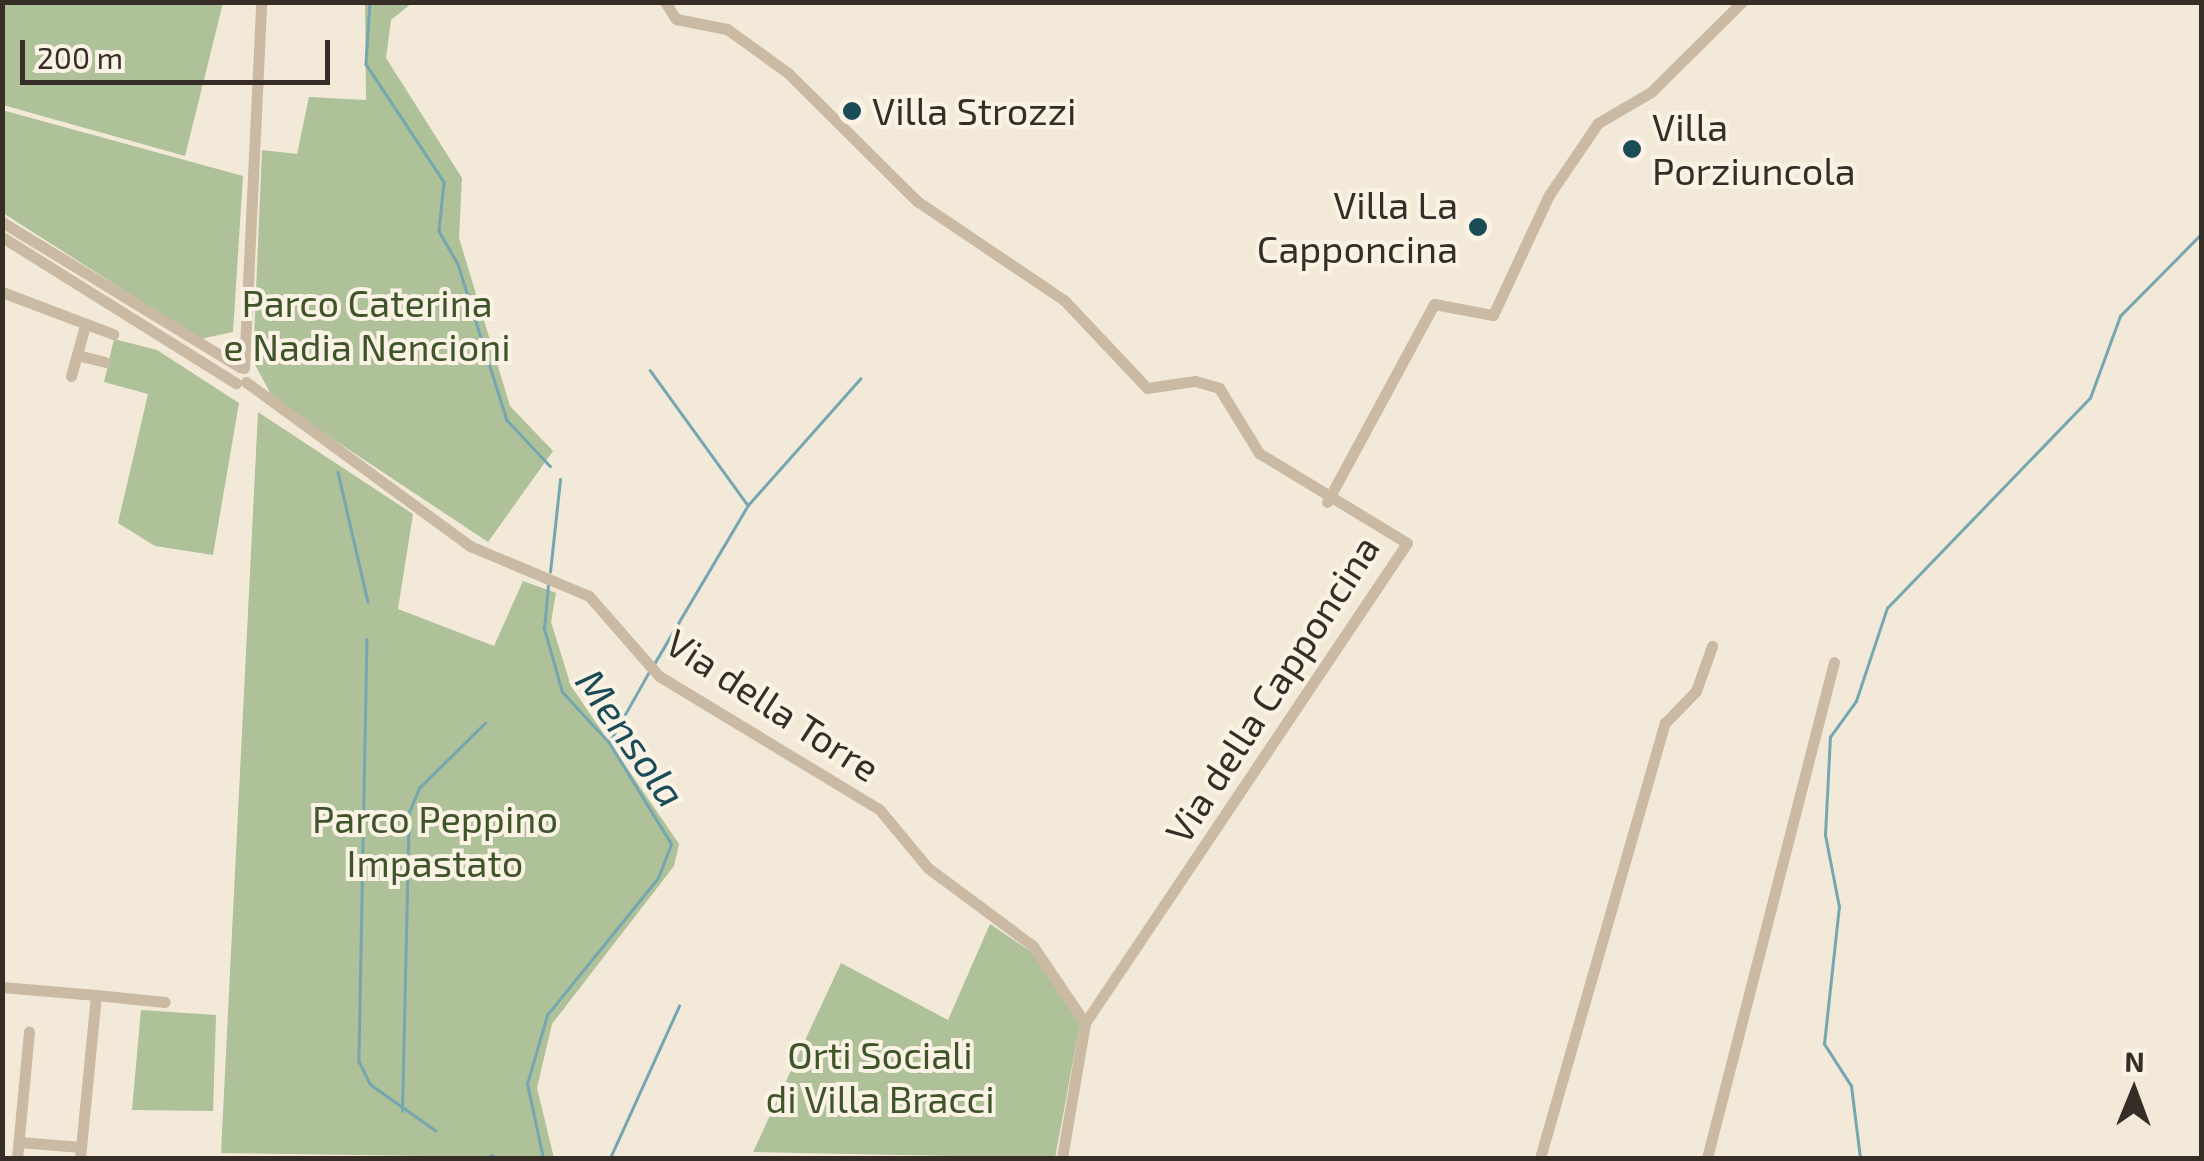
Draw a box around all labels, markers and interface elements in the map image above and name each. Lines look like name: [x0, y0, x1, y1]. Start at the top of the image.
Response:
scale bar: [25, 20, 335, 82]
text: 200 m: [37, 39, 123, 75]
place label: Villa Strozzi: [872, 88, 1077, 134]
marker: Villa Strozzi: [841, 100, 863, 122]
place label: Villa Porziuncola: [1652, 104, 1856, 193]
marker: Villa Porziuncola: [1621, 138, 1643, 160]
place label: Villa La Capponcina: [1257, 182, 1458, 272]
marker: Villa La Capponcina: [1467, 216, 1489, 238]
park label: Parco Caterina e Nadia Nencioni: [223, 280, 511, 370]
street label: Via della Capponcina: [1156, 527, 1388, 851]
street label: Via della Torre: [658, 619, 888, 791]
water label: Mensola: [567, 659, 697, 815]
park label: Parco Peppino Impastato: [312, 796, 558, 886]
park label: Orti Sociali di Villa Bracci: [765, 1032, 995, 1122]
north arrow: [2084, 1041, 2184, 1141]
text: N: [2124, 1044, 2145, 1078]

